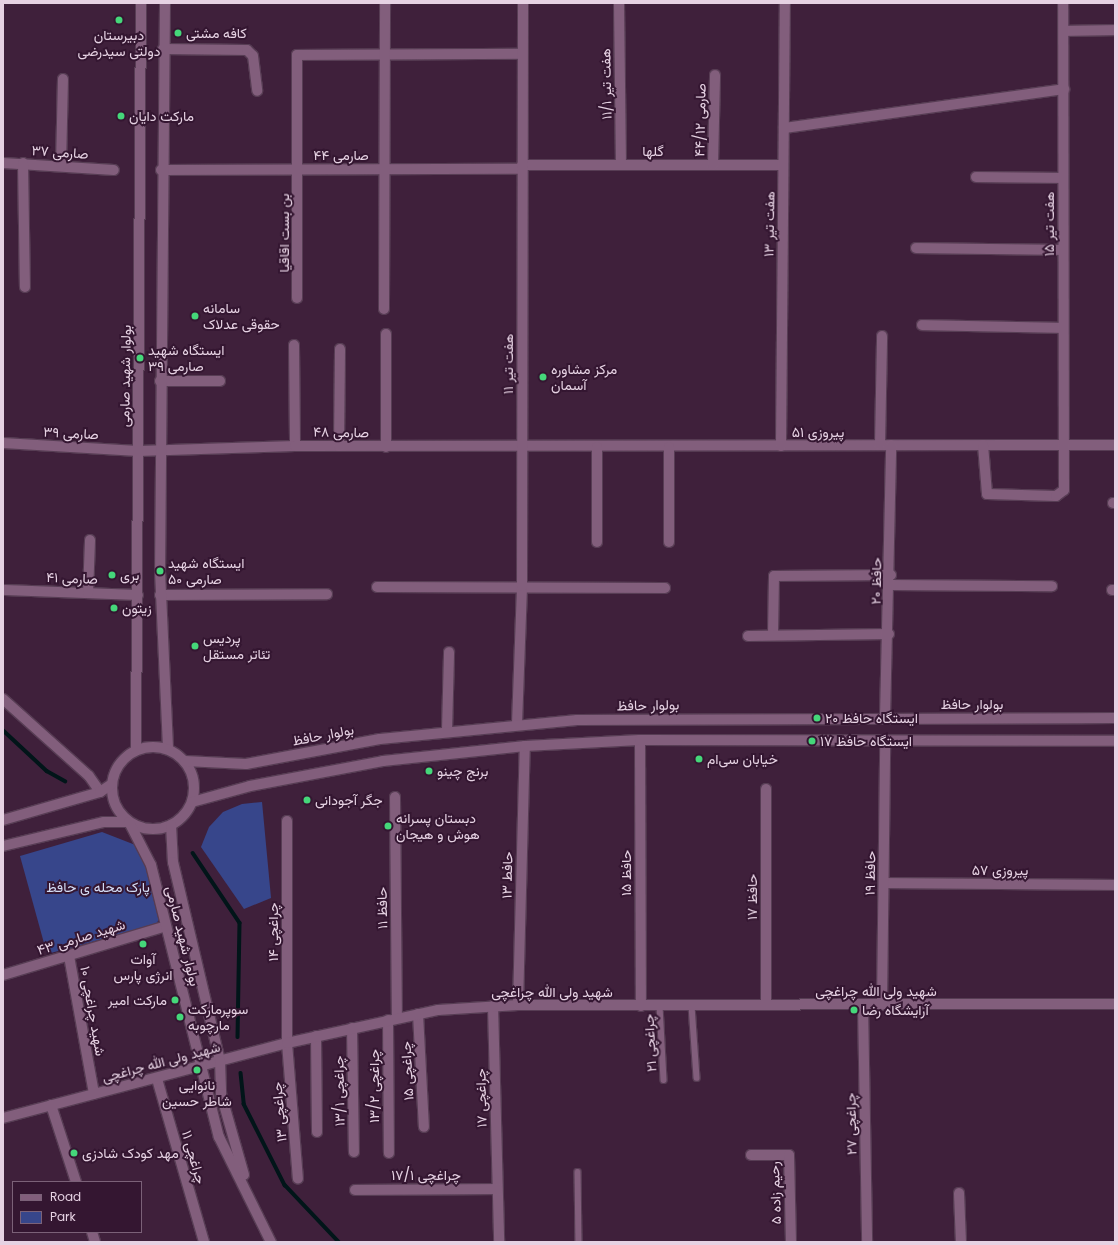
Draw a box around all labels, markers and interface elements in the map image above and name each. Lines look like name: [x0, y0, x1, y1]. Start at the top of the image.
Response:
marker: دبیرستان دولتی سیدرضی: [114, 15, 124, 25]
place label: کافه مشتی: [186, 25, 247, 41]
place label: دبیرستان دولتی سیدرضی: [78, 27, 160, 60]
marker: کافه مشتی: [173, 28, 183, 38]
street label: هفت تیر ۱۱/۱: [597, 48, 615, 120]
street label: صارمی ۴۴/۱۲: [691, 83, 709, 157]
place label: مارکت دایان: [129, 108, 194, 124]
marker: مارکت دایان: [116, 111, 126, 121]
street label: صارمی ۳۷: [31, 142, 89, 162]
street label: گلها: [642, 143, 664, 159]
street label: صارمی ۴۴: [313, 147, 369, 163]
street label: هفت تیر ۱۳: [760, 191, 778, 257]
street label: هفت تیر ۱۵: [1041, 192, 1057, 256]
street label: بن بست اقاقیا: [276, 193, 292, 273]
place label: سامانه حقوقی عدلاک: [203, 300, 280, 332]
marker: سامانه حقوقی عدلاک: [190, 311, 200, 321]
street label: بولوار شهید صارمی: [116, 325, 134, 427]
street label: هفت تیر ۱۱: [500, 334, 516, 394]
place label: ایستگاه شهید صارمی ۳۹: [148, 342, 224, 374]
marker: ایستگاه شهید صارمی ۳۹: [135, 353, 145, 363]
place label: مرکز مشاوره آسمان: [551, 361, 617, 394]
marker: مرکز مشاوره آسمان: [538, 372, 548, 382]
street label: صارمی ۳۹: [43, 423, 99, 443]
street label: صارمی ۴۸: [313, 423, 369, 441]
street label: پیروزی ۵۱: [792, 424, 844, 440]
place label: ایستگاه شهید صارمی ۵۰: [168, 555, 244, 588]
street label: حافظ ۲۰: [867, 557, 885, 605]
marker: ایستگاه شهید صارمی ۵۰: [155, 566, 165, 576]
place label: بری: [120, 567, 139, 583]
street label: صارمی ۴۱: [46, 569, 98, 587]
marker: بری: [107, 570, 117, 580]
place label: زیتون: [122, 600, 152, 616]
marker: زیتون: [109, 603, 119, 613]
place label: پردیس تئاتر مستقل: [203, 630, 270, 662]
marker: پردیس تئاتر مستقل: [190, 641, 200, 651]
street label: بولوار حافظ: [617, 696, 679, 714]
street label: بولوار حافظ: [941, 696, 1003, 712]
place label: ایستگاه حافظ ۲۰: [825, 710, 918, 726]
marker: ایستگاه حافظ ۲۰: [812, 713, 822, 723]
street label: بولوار حافظ: [291, 721, 355, 749]
place label: ایستگاه حافظ ۱۷: [820, 733, 912, 749]
marker: ایستگاه حافظ ۱۷: [807, 736, 817, 746]
place label: خیابان سی‌ام: [707, 751, 778, 767]
marker: خیابان سی‌ام: [694, 754, 704, 764]
place label: برنج چینو: [437, 763, 488, 779]
marker: برنج چینو: [424, 766, 434, 776]
place label: جگر آجودانی: [315, 792, 383, 808]
marker: جگر آجودانی: [302, 795, 312, 805]
place label: دبستان پسرانه هوش و هیجان: [396, 810, 480, 842]
marker: دبستان پسرانه هوش و هیجان: [383, 821, 393, 831]
street label: حافظ ۱۵: [618, 850, 634, 896]
street label: حافط ۱۳: [498, 851, 516, 899]
street label: حافظ ۱۹: [861, 851, 879, 895]
street label: پیروزی ۵۷: [972, 862, 1028, 878]
street label: حافظ ۱۷: [744, 874, 760, 920]
park label: پارک محله ی حافظ: [46, 879, 150, 895]
street label: بولوار شهید صارمی: [162, 884, 204, 988]
street label: حافظ ۱۱: [373, 887, 391, 929]
street label: چراغچی ۱۴: [265, 903, 281, 961]
street label: شهید صارمی ۴۳: [35, 916, 127, 958]
marker: آوات انرژی پارس: [138, 939, 148, 949]
place label: آوات انرژی پارس: [113, 951, 173, 984]
street label: شهید چراغچی ۱۰: [77, 965, 109, 1057]
street label: شهید ولی الله چراغچی: [815, 983, 937, 999]
street label: شهید ولی الله چراغچی: [491, 984, 613, 1000]
place label: مارکت امیر: [108, 992, 167, 1008]
marker: مارکت امیر: [170, 995, 180, 1005]
place label: سوپرمارکت مارچوبه: [188, 1001, 248, 1034]
place label: آرایشگاه رضا: [862, 1002, 929, 1018]
marker: آرایشگاه رضا: [849, 1005, 859, 1015]
marker: سوپرمارکت مارچوبه: [175, 1012, 185, 1022]
street label: چراغچی ۲۱: [640, 1014, 660, 1072]
street label: شهید ولی الله چراغچی: [100, 1038, 222, 1086]
street label: چراغچی ۱۵: [397, 1041, 417, 1101]
street label: چراغچی ۱۳/۲: [366, 1049, 382, 1123]
street label: چراغچی ۱۳/۱: [330, 1056, 348, 1126]
marker: نانوایی شاطر حسین: [192, 1065, 202, 1075]
street label: چراغچی ۱۷: [472, 1068, 490, 1128]
place label: نانوایی شاطر حسین: [162, 1077, 232, 1110]
street label: چراغچی ۱۳: [268, 1081, 290, 1143]
street label: چراغچی ۲۷: [842, 1093, 860, 1155]
street label: چراغچی ۱۱: [178, 1128, 210, 1186]
place label: مهد کودک شادزی: [82, 1145, 179, 1161]
marker: مهد کودک شادزی: [69, 1148, 79, 1158]
street label: رحیم زاده ۵: [766, 1161, 784, 1225]
street label: چراغچی ۱۷/۱: [391, 1167, 461, 1183]
legend: [12, 1181, 142, 1233]
text: Road: [50, 1188, 81, 1205]
text: Park: [50, 1208, 76, 1225]

